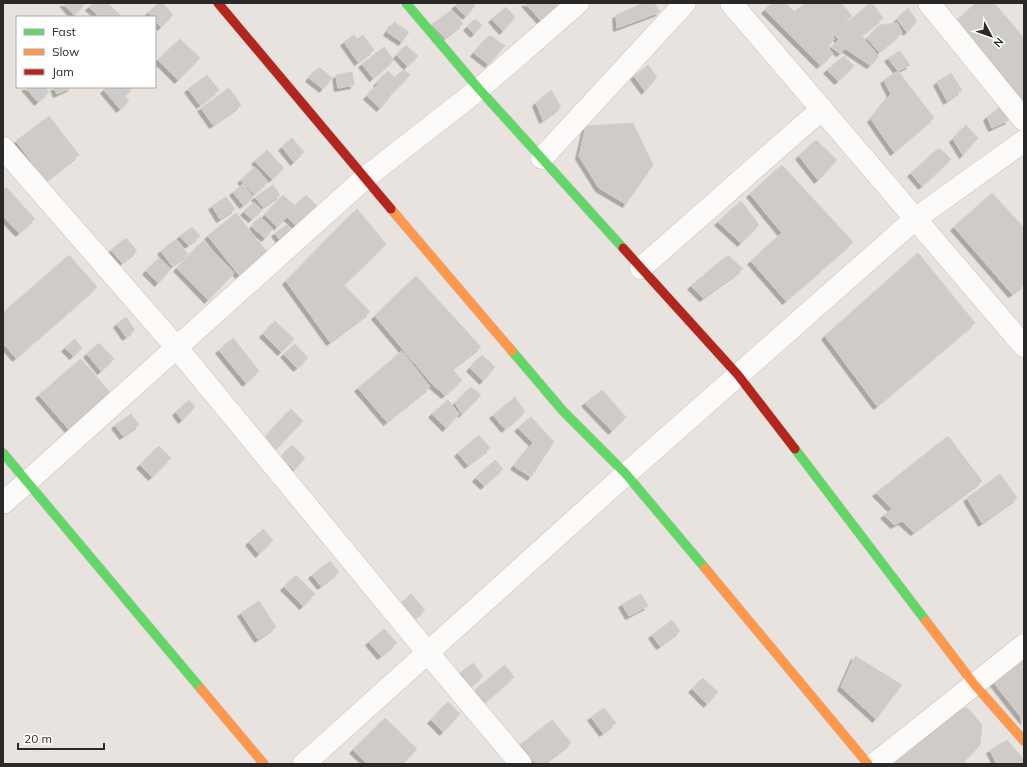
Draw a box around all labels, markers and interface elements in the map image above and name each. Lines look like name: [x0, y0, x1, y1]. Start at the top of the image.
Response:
legend: [16, 16, 156, 88]
north arrow: [971, 16, 1011, 56]
text: Fast: [52, 24, 76, 39]
text: N: [991, 35, 1007, 50]
text: Slow: [52, 44, 80, 59]
text: Jam: [52, 64, 74, 79]
scale bar: [18, 725, 104, 751]
text: 20 m: [24, 731, 52, 746]

